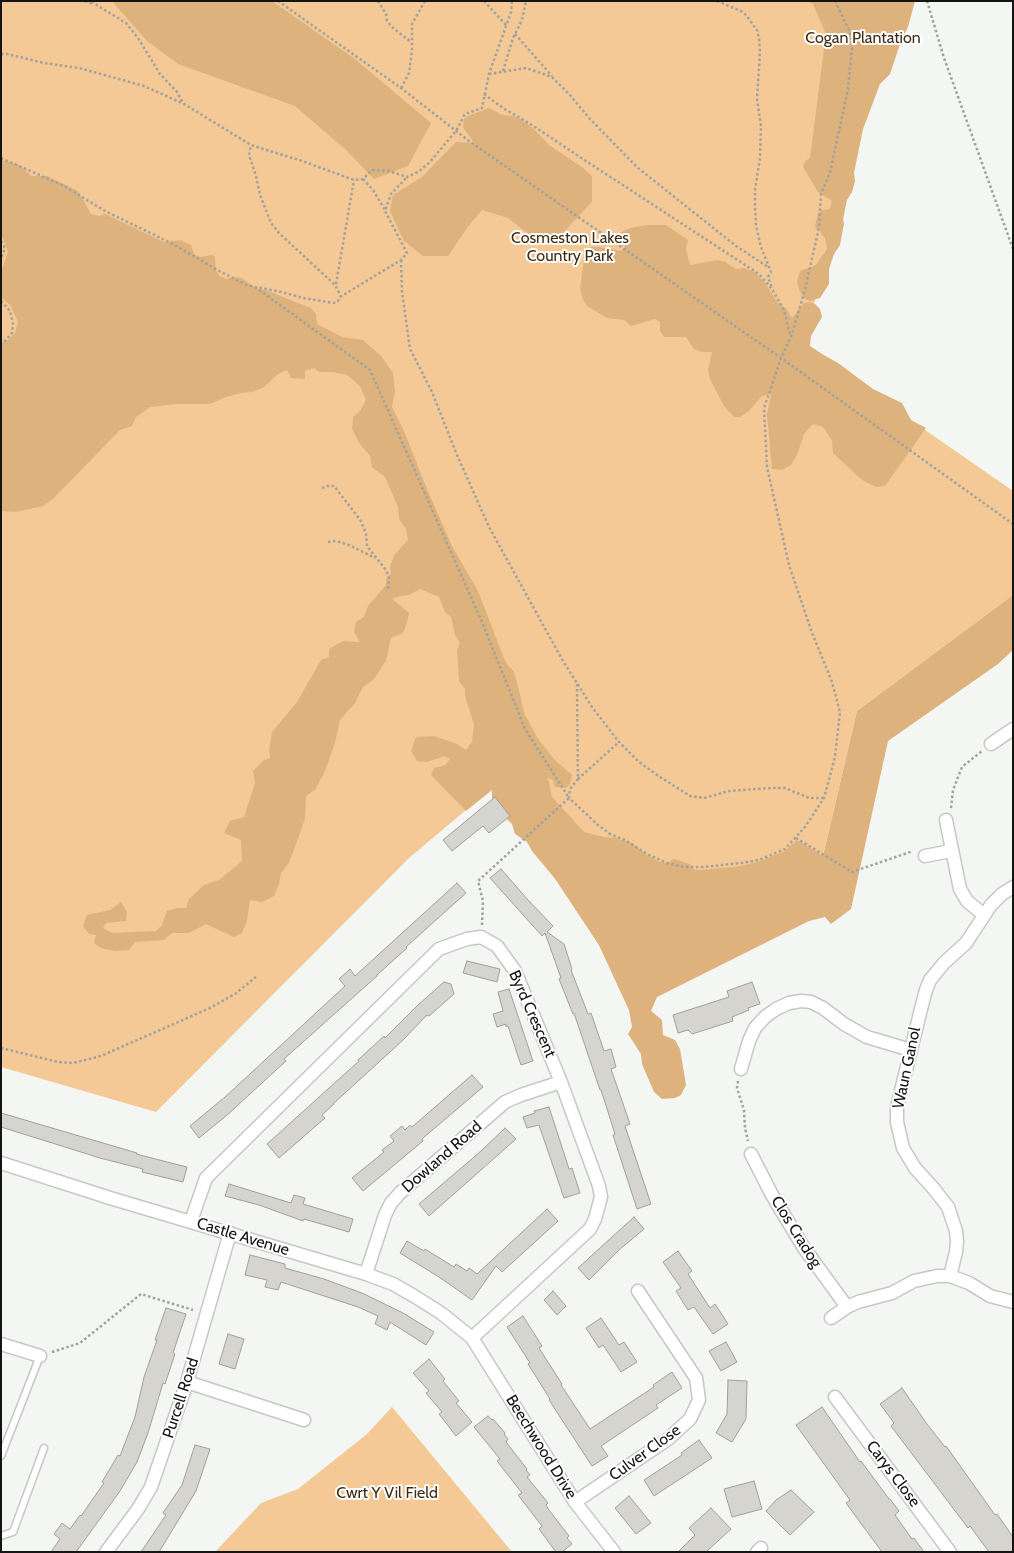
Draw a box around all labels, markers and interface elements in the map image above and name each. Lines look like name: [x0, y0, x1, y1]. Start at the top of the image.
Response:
park label: Cogan Plantation: [805, 28, 921, 48]
park label: Cosmeston Lakes Country Park: [511, 228, 629, 266]
street label: Byrd Crescent: [504, 967, 560, 1061]
street label: Waun Ganol: [889, 1025, 925, 1111]
street label: Dowland Road: [398, 1117, 486, 1197]
street label: Clos Cradog: [767, 1193, 825, 1271]
street label: Castle Avenue: [194, 1214, 292, 1260]
street label: Purcell Road: [159, 1355, 203, 1441]
street label: Beechwood Drive: [501, 1391, 581, 1503]
street label: Culver Close: [606, 1421, 684, 1485]
street label: Carys Close: [862, 1437, 924, 1511]
park label: Cwrt Y Vil Field: [336, 1483, 438, 1503]

